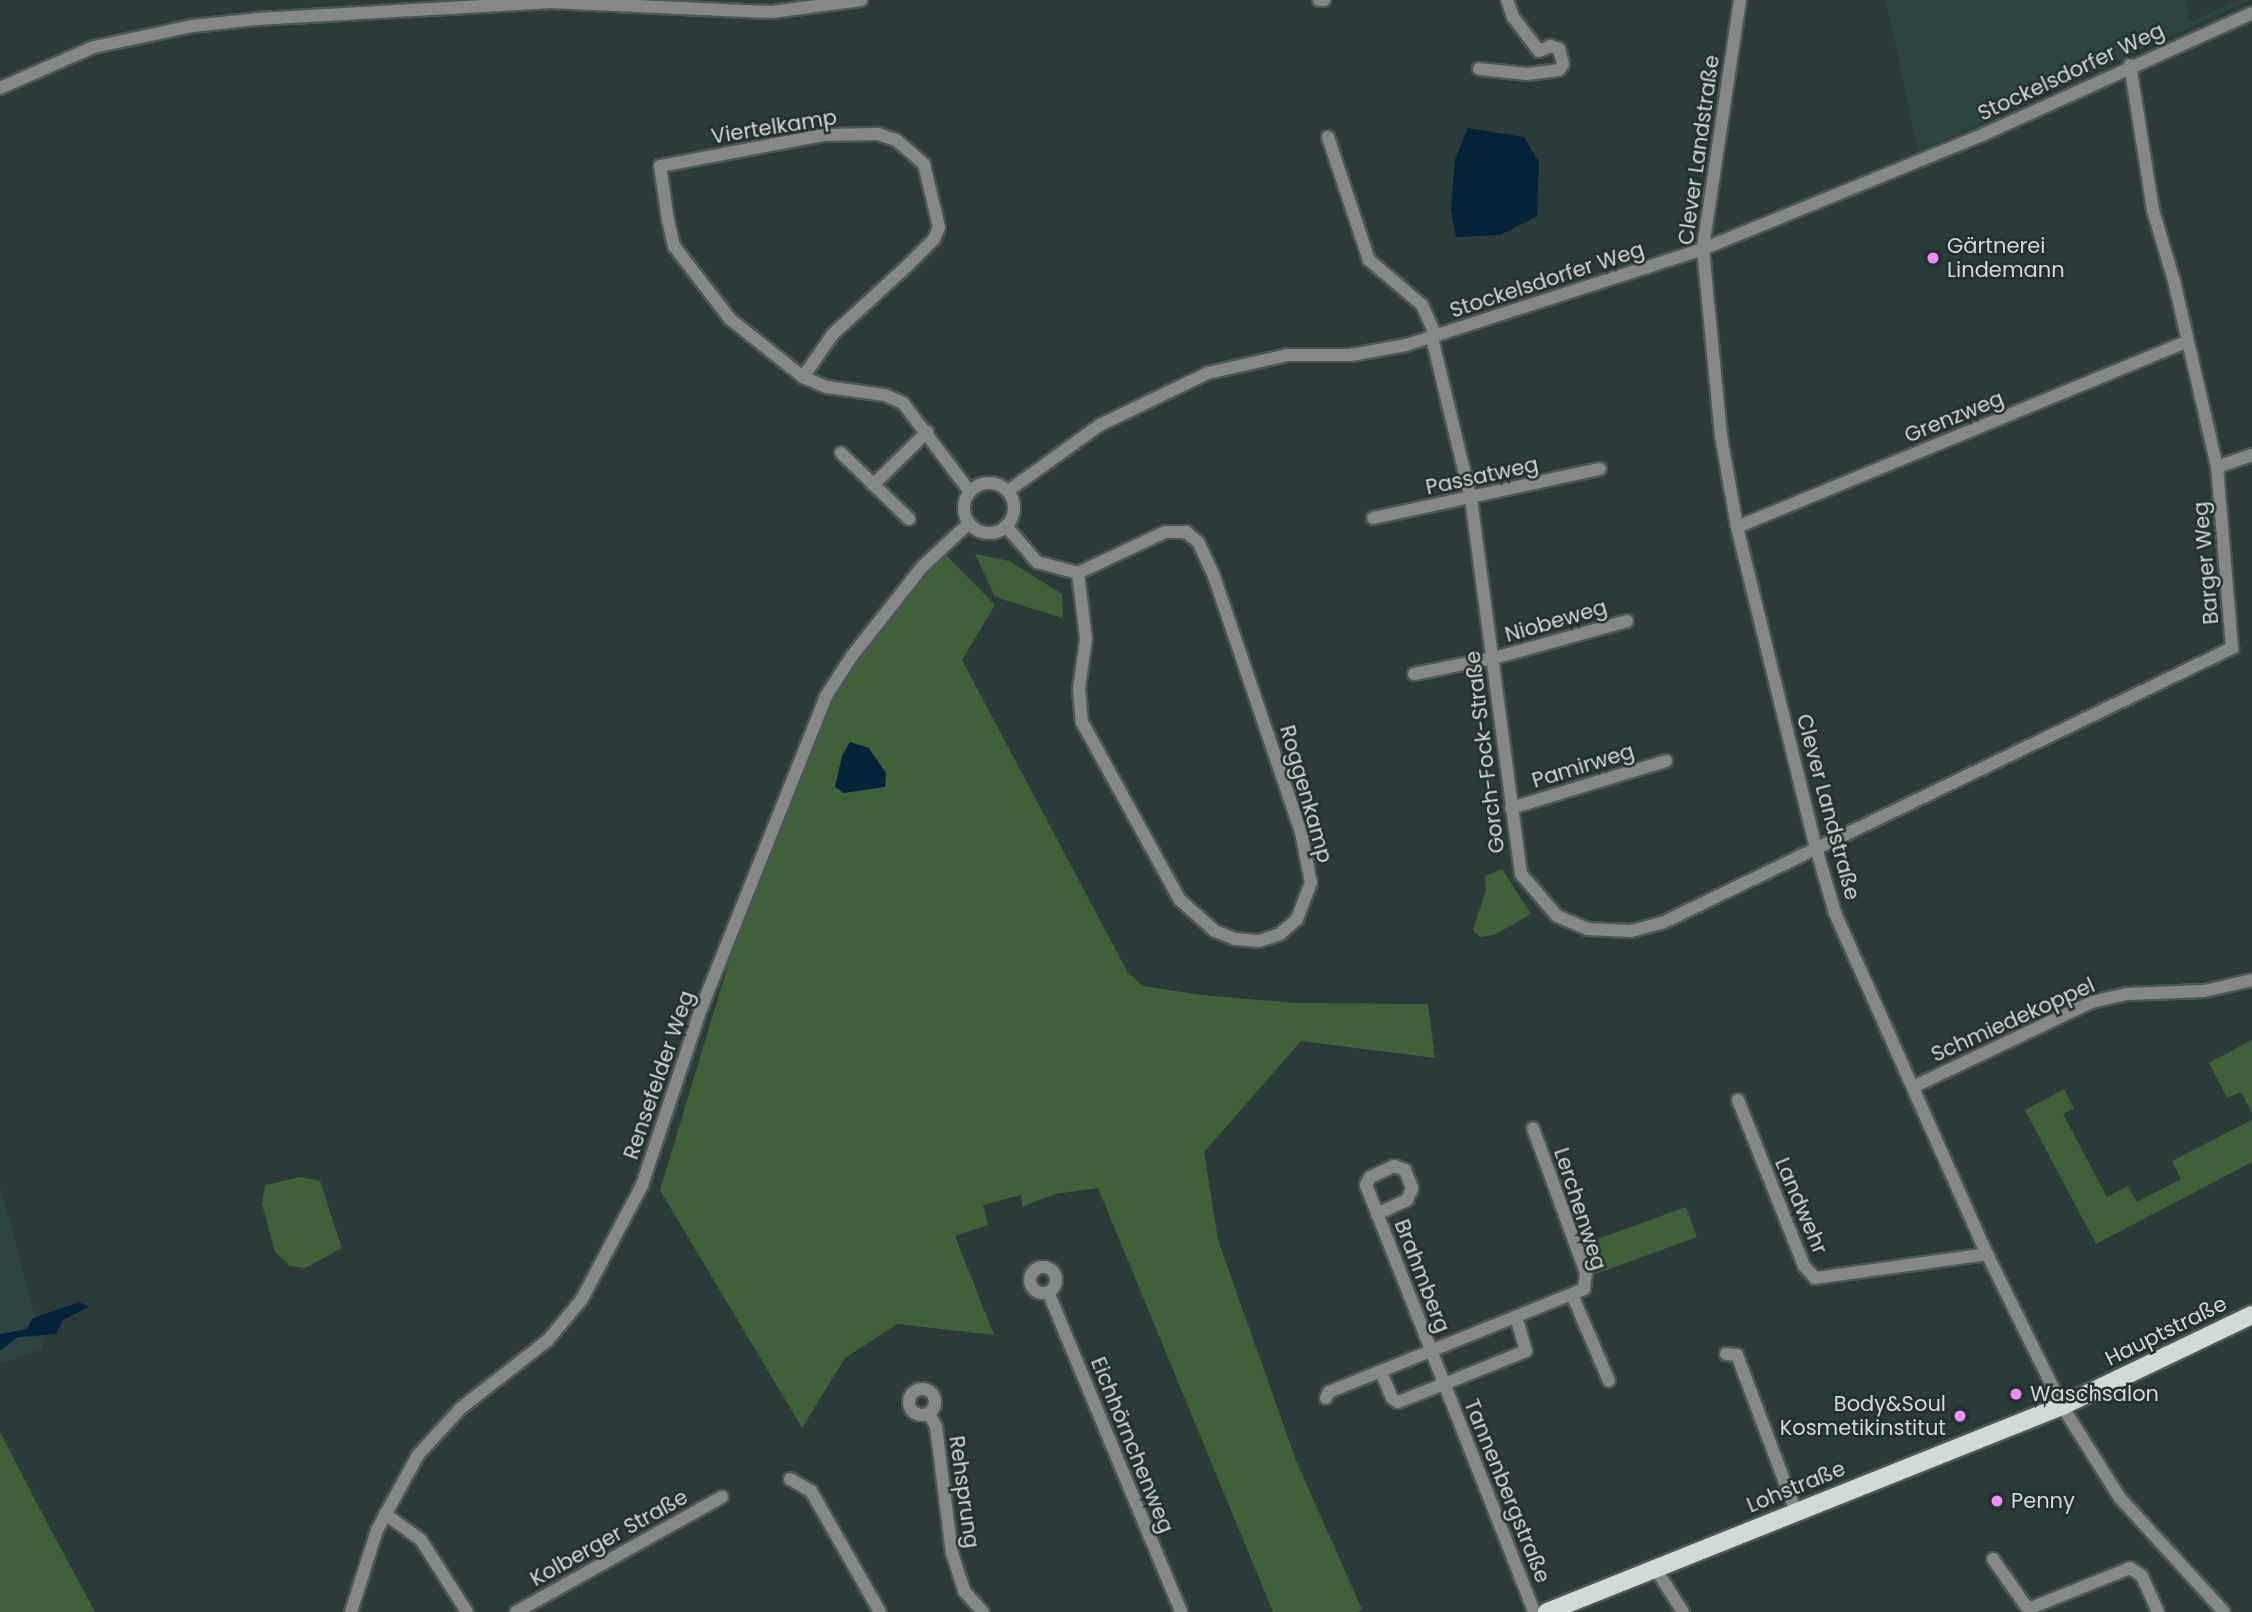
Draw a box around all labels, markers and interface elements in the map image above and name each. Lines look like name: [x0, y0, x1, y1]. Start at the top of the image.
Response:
street label: Stockelsdorfer Weg: [1974, 18, 2168, 126]
street label: Clever Landstraße: [1673, 53, 1725, 247]
street label: Viertelkamp: [709, 105, 839, 149]
place label: Gärtnerei Lindemann: [1947, 233, 2065, 283]
street label: Stockelsdorfer Weg: [1447, 237, 1647, 323]
marker: Gärtnerei Lindemann: [1925, 250, 1941, 266]
street label: Grenzweg: [1901, 386, 2007, 448]
street label: Passatweg: [1423, 452, 1541, 500]
street label: Barger Weg: [2188, 501, 2224, 625]
street label: Niobeweg: [1502, 594, 1610, 648]
street label: Gorch-Fock-Straße: [1460, 649, 1510, 855]
street label: Clever Landstraße: [1791, 711, 1865, 903]
street label: Roggenkamp: [1274, 722, 1338, 866]
street label: Pamirweg: [1529, 739, 1637, 793]
street label: Schmiedekoppel: [1927, 973, 2099, 1067]
street label: Rensefelder Weg: [618, 987, 700, 1163]
street label: Lerchenweg: [1548, 1145, 1612, 1273]
street label: Landwehr: [1769, 1154, 1833, 1258]
street label: Brahmberg: [1389, 1216, 1455, 1336]
street label: Hauptstraße: [2101, 1291, 2231, 1371]
street label: Eichhörnchenweg: [1085, 1353, 1179, 1537]
place label: Waschsalon: [2030, 1381, 2159, 1407]
marker: Waschsalon: [2008, 1386, 2024, 1402]
place label: Body&Soul Kosmetikinstitut: [1780, 1391, 1946, 1441]
street label: Tannenbergstraße: [1459, 1395, 1555, 1587]
marker: Body&Soul Kosmetikinstitut: [1952, 1408, 1968, 1424]
street label: Rehsprung: [944, 1434, 984, 1550]
street label: Lohstraße: [1743, 1456, 1849, 1518]
street label: Kolberger Straße: [526, 1484, 692, 1592]
place label: Penny: [2011, 1488, 2075, 1514]
marker: Penny: [1989, 1493, 2005, 1509]

